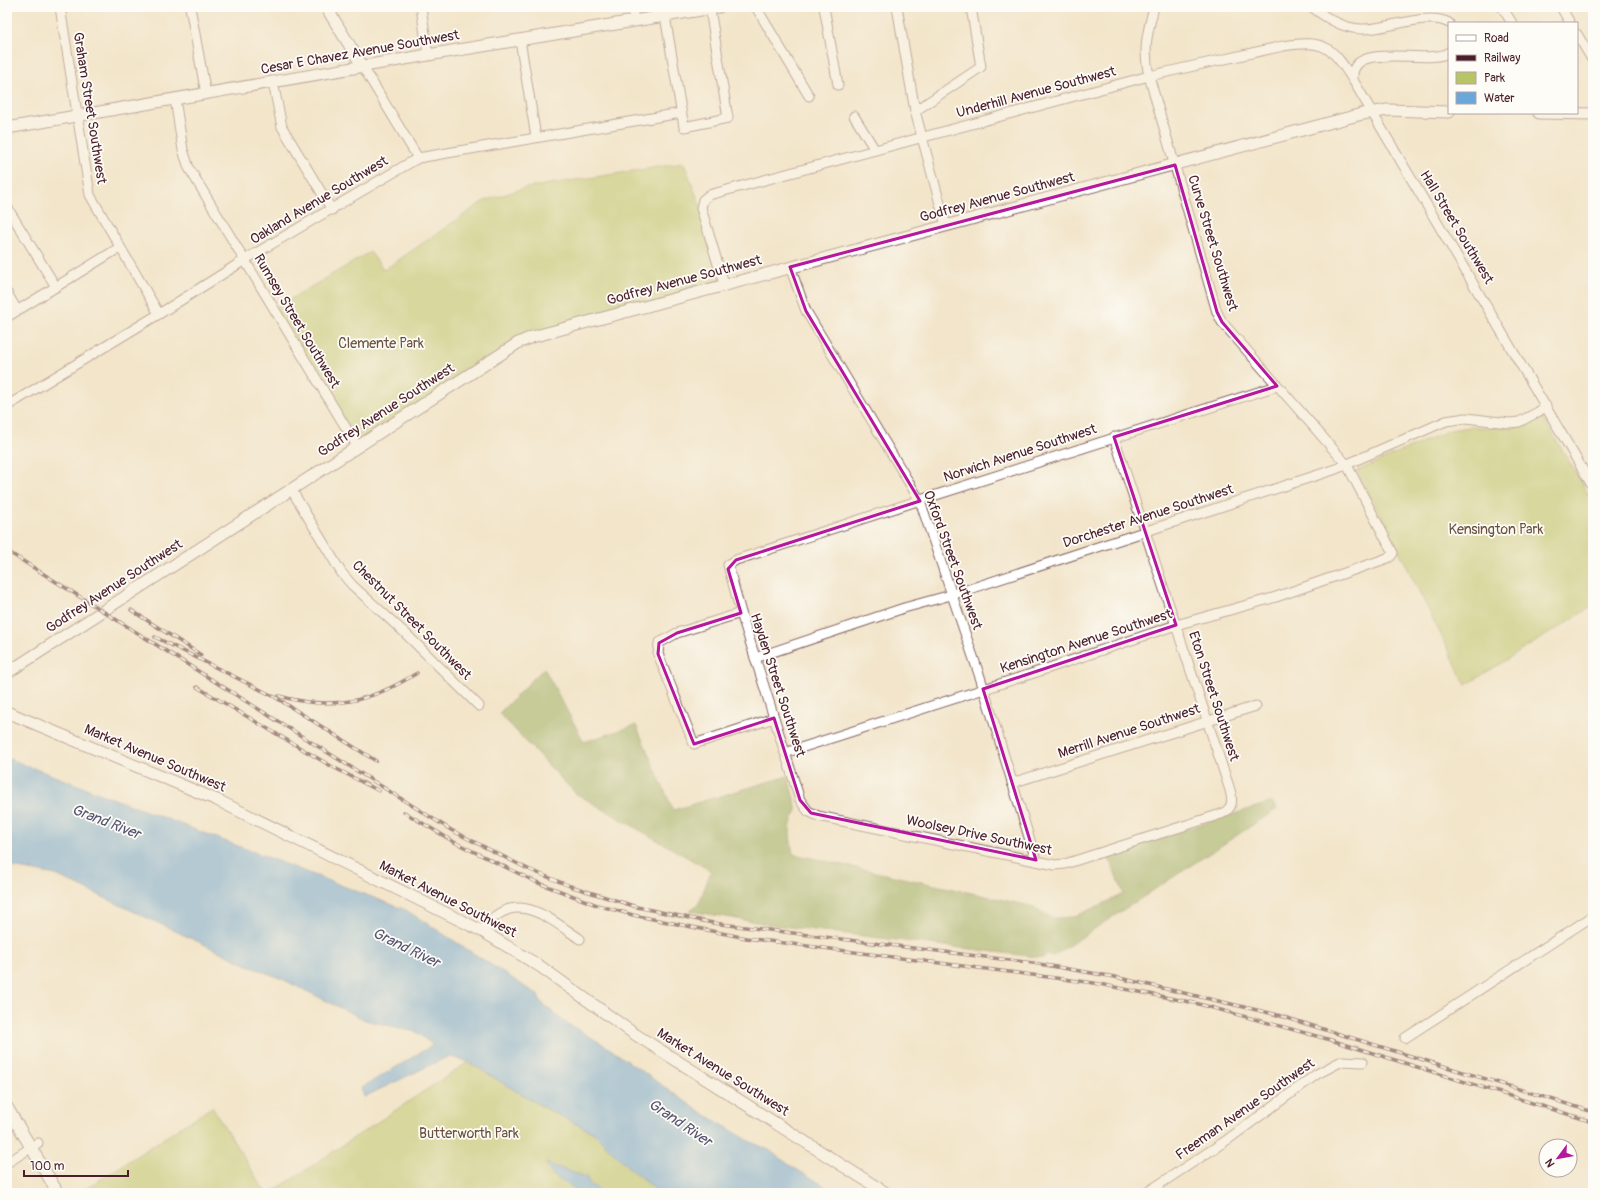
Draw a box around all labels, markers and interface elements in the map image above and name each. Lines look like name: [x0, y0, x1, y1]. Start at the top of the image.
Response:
legend: [1448, 22, 1578, 114]
street label: Cesar E Chavez Avenue Southwest: [259, 26, 461, 78]
street label: Graham Street Southwest: [70, 31, 110, 185]
text: Road: [1484, 31, 1509, 46]
text: Railway: [1484, 51, 1520, 66]
street label: Underhill Avenue Southwest: [954, 62, 1118, 121]
text: Park: [1484, 71, 1505, 86]
text: Water: [1484, 91, 1515, 106]
street label: Oakland Avenue Southwest: [247, 152, 391, 248]
street label: Hall Street Southwest: [1416, 167, 1498, 287]
street label: Godfrey Avenue Southwest: [918, 168, 1076, 226]
street label: Curve Street Southwest: [1184, 173, 1242, 313]
street label: Rumsey Street Southwest: [250, 251, 344, 391]
street label: Godfrey Avenue Southwest: [605, 251, 763, 309]
park label: Clemente Park: [338, 335, 424, 352]
street label: Godfrey Avenue Southwest: [315, 359, 458, 460]
street label: Norwich Avenue Southwest: [941, 420, 1099, 486]
street label: Dorchester Avenue Southwest: [1061, 480, 1236, 552]
street label: Oxford Street Southwest: [920, 488, 986, 632]
park label: Kensington Park: [1449, 521, 1544, 538]
street label: Godfrey Avenue Southwest: [43, 535, 186, 636]
street label: Chestnut Street Southwest: [349, 557, 475, 683]
street label: Kensington Avenue Southwest: [998, 605, 1174, 677]
street label: Hayden Street Southwest: [747, 611, 809, 759]
street label: Eton Street Southwest: [1185, 629, 1243, 763]
street label: Merrill Avenue Southwest: [1056, 700, 1203, 762]
street label: Market Avenue Southwest: [82, 720, 229, 796]
water label: Grand River: [69, 800, 145, 844]
street label: Woolsey Drive Southwest: [905, 811, 1054, 859]
street label: Market Avenue Southwest: [376, 857, 520, 941]
water label: Grand River: [369, 924, 444, 973]
street label: Market Avenue Southwest: [654, 1024, 792, 1120]
street label: Freeman Avenue Southwest: [1172, 1054, 1318, 1163]
water label: Grand River: [645, 1095, 717, 1152]
park label: Butterworth Park: [419, 1125, 519, 1142]
north arrow: [1538, 1138, 1578, 1178]
scale bar: [24, 1152, 128, 1178]
text: N: [1542, 1156, 1557, 1170]
text: 100 m: [30, 1159, 65, 1174]

